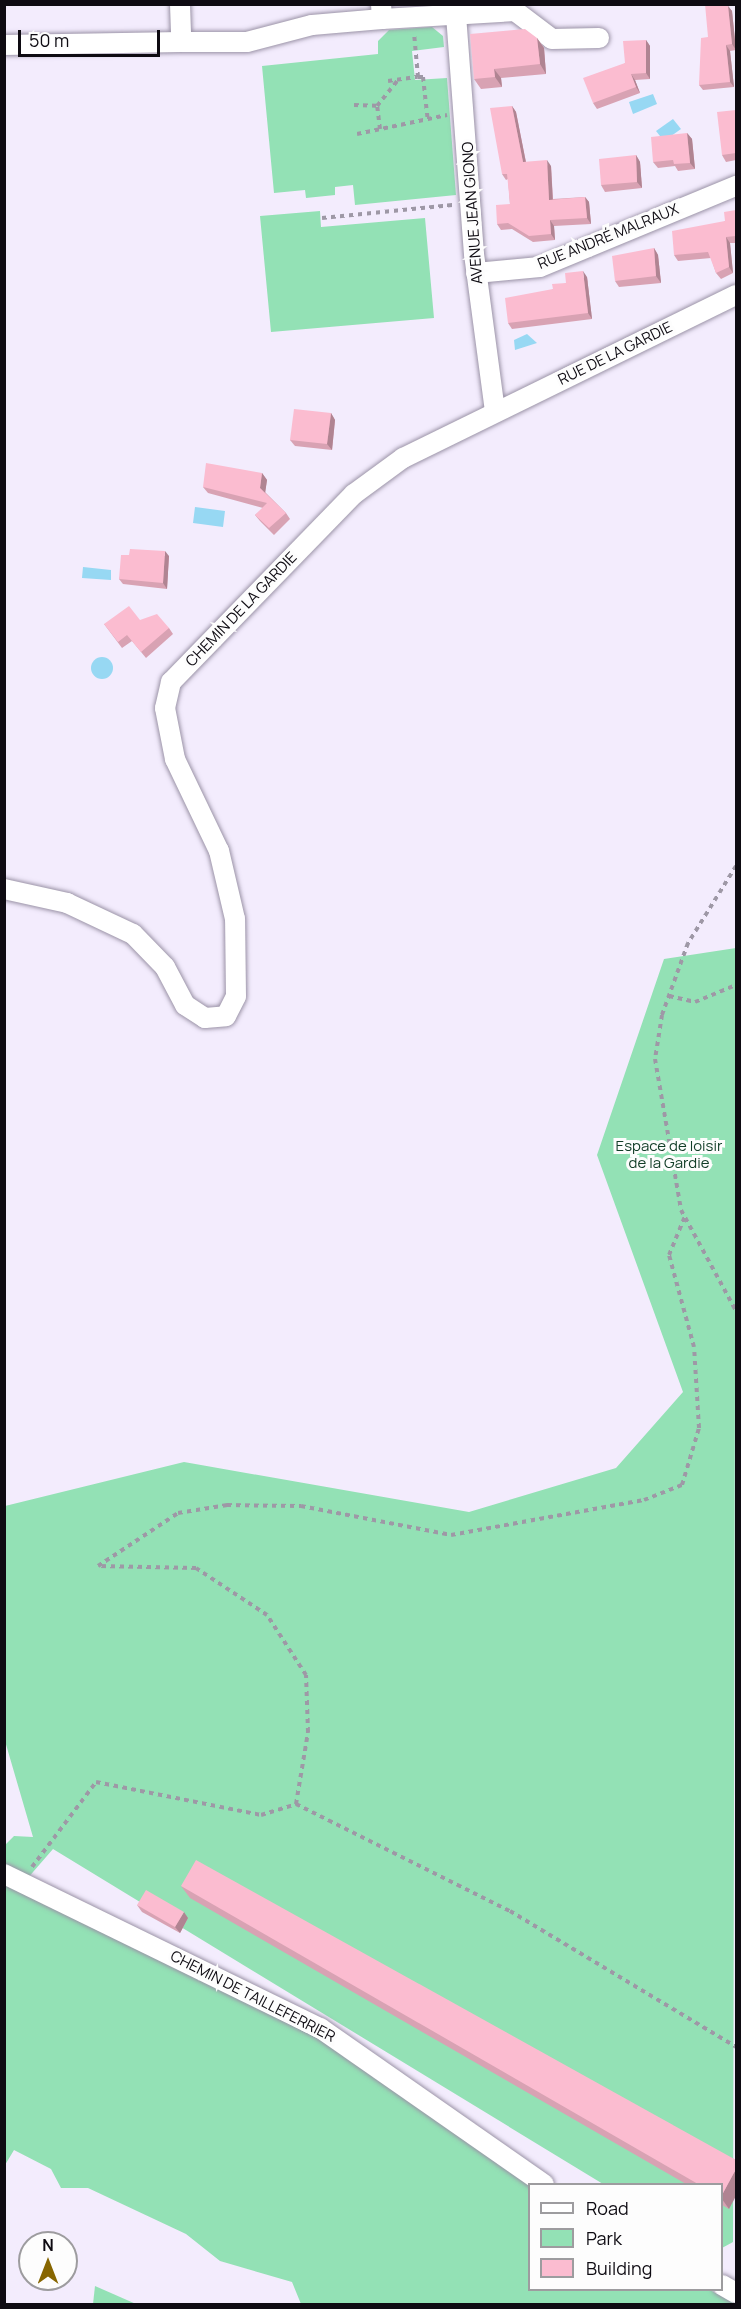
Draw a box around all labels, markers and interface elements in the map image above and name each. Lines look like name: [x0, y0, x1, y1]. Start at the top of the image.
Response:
scale bar: [21, 18, 164, 56]
text: 50 m: [29, 28, 69, 52]
street label: AVENUE JEAN GIONO: [458, 141, 486, 285]
street label: RUE ANDRÉ MALRAUX: [535, 199, 681, 273]
street label: RUE DE LA GARDIE: [555, 318, 675, 388]
street label: CHEMIN DE LA GARDIE: [182, 548, 300, 670]
park label: Espace de loisir de la Gardie: [616, 1136, 722, 1171]
street label: CHEMIN DE TAILLEFERRIER: [168, 1947, 338, 2045]
legend: [528, 2183, 723, 2291]
text: Road: [586, 2196, 629, 2220]
text: Park: [586, 2226, 622, 2250]
north arrow: [18, 2231, 78, 2291]
text: N: [42, 2234, 54, 2256]
text: Building: [586, 2256, 652, 2280]

